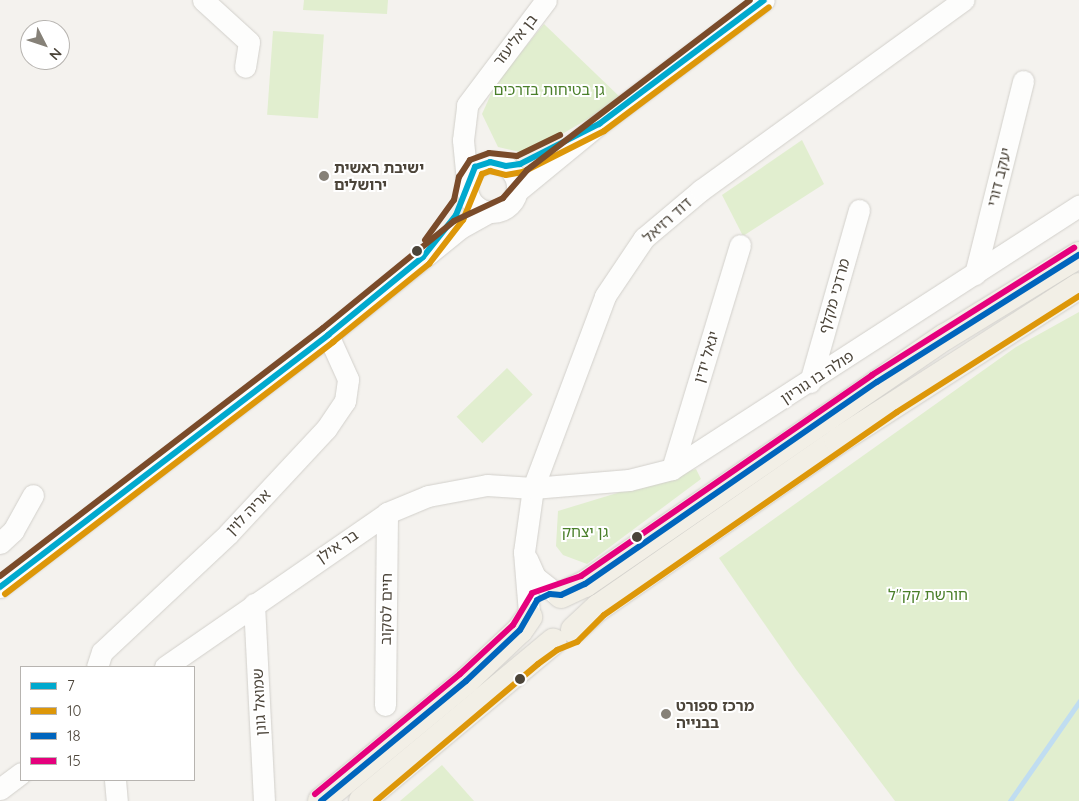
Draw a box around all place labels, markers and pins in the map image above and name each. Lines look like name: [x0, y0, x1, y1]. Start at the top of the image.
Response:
place label: ישיבת ראשית ירושלים: [334, 158, 424, 193]
marker: ישיבת ראשית ירושלים: [318, 170, 330, 182]
unlabelled marker: [412, 246, 422, 256]
unlabelled marker: [632, 532, 642, 542]
unlabelled marker: [515, 674, 525, 684]
place label: מרכז ספורט בבנייה: [676, 696, 754, 731]
marker: מרכז ספורט בבנייה: [660, 708, 672, 720]

